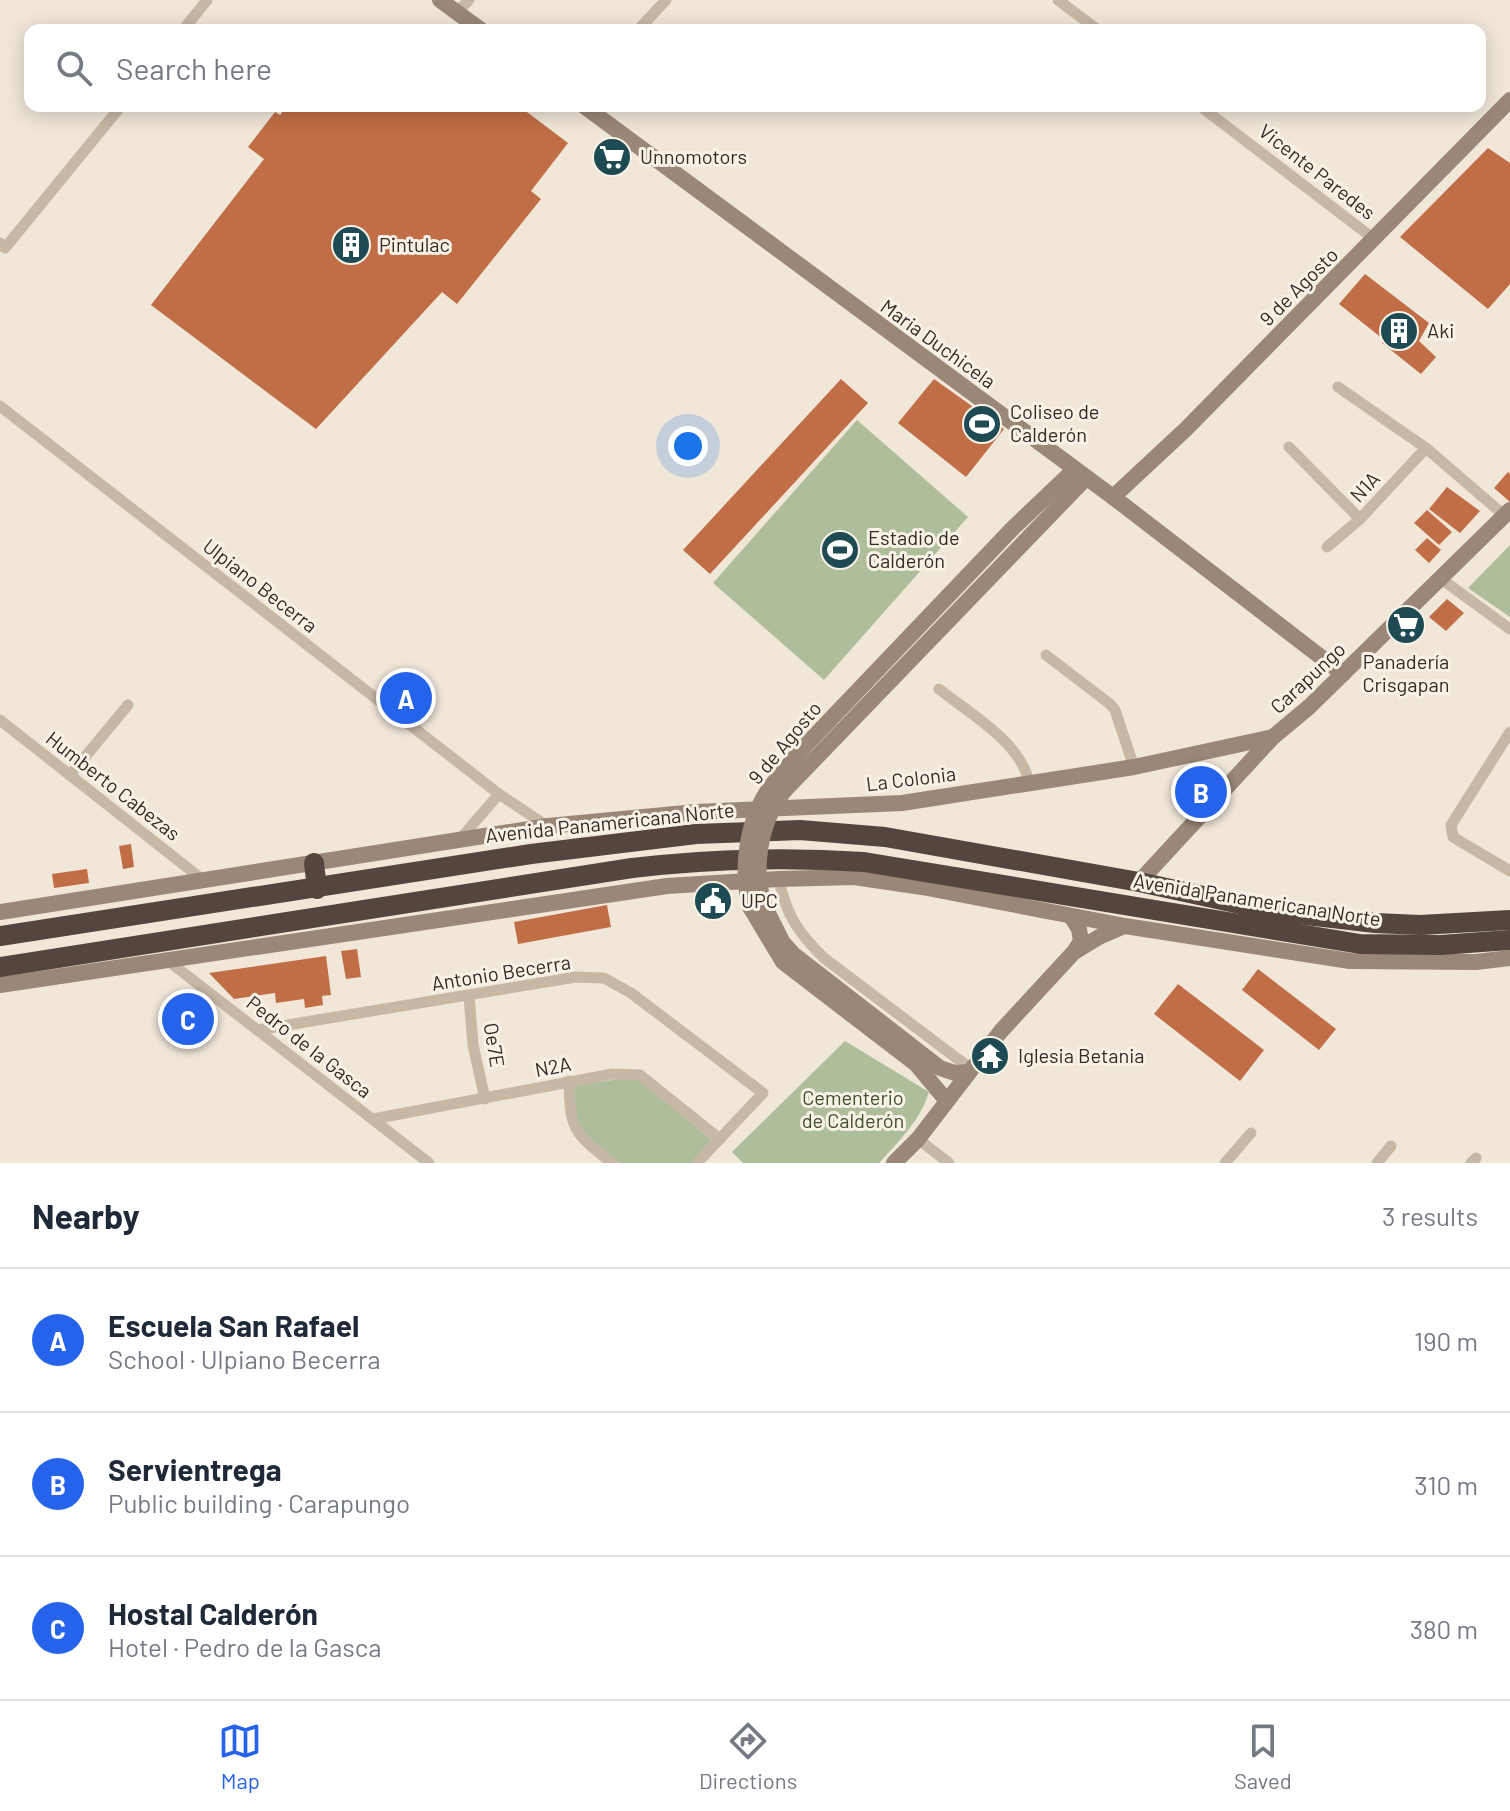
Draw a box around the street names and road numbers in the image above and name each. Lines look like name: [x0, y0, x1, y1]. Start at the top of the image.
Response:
street label: Vicente Paredes: [1255, 118, 1381, 224]
street label: 9 de Agosto: [1254, 242, 1342, 330]
street label: Maria Duchicela: [877, 294, 1001, 393]
street label: N1A: [1344, 466, 1384, 506]
street label: Ulpiano Becerra: [199, 533, 323, 637]
street label: Carapungo: [1265, 636, 1350, 718]
street label: 9 de Agosto: [743, 696, 826, 789]
street label: Humberto Cabezas: [42, 725, 185, 845]
street label: La Colonia: [865, 761, 957, 795]
street label: Avenida Panamericana Norte: [484, 797, 736, 847]
street label: Avenida Panamericana Norte: [1132, 868, 1383, 930]
street label: Antonio Becerra: [430, 949, 572, 995]
street label: Pedro de la Gasca: [242, 990, 377, 1102]
street label: Oe7E: [480, 1021, 510, 1069]
street label: N2A: [533, 1051, 573, 1081]

